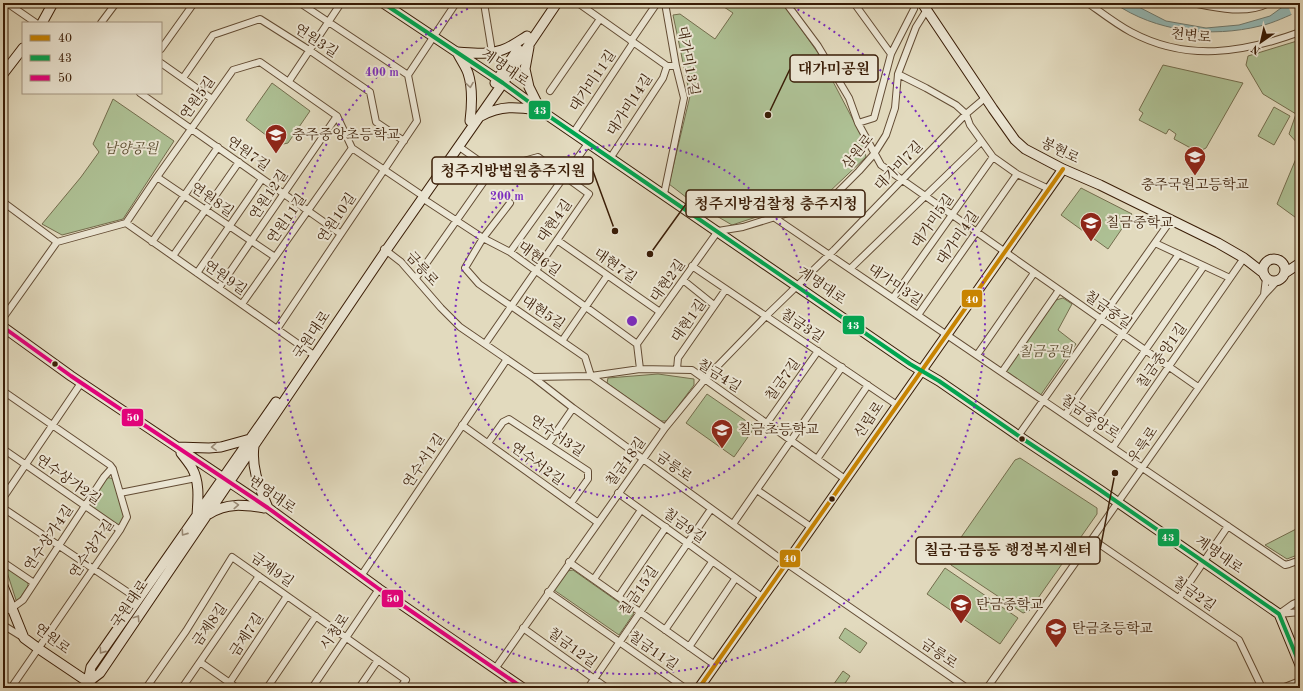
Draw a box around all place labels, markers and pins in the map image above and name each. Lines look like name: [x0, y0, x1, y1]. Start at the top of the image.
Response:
callout: 대가미공원: [790, 55, 878, 82]
school or university icon: 충주중앙초등학교: [263, 122, 289, 155]
place label: 충주중앙초등학교: [292, 127, 401, 142]
school or university icon: 충주국원고등학교: [1182, 144, 1208, 177]
callout: 청주지방법원충주지원: [432, 157, 593, 184]
place label: 충주국원고등학교: [1141, 177, 1250, 192]
callout: 청주지방검찰청 충주지청: [686, 190, 865, 217]
school or university icon: 칠금중학교: [1078, 210, 1104, 243]
place label: 칠금중학교: [1106, 215, 1174, 230]
centre of rings: [625, 314, 639, 328]
unlabelled marker: [50, 359, 60, 369]
school or university icon: 칠금초등학교: [709, 417, 735, 450]
place label: 칠금초등학교: [738, 422, 820, 437]
unlabelled marker: [1017, 434, 1027, 444]
unlabelled marker: [827, 494, 837, 504]
callout: 칠금·금릉동 행정복지센터: [916, 537, 1100, 564]
school or university icon: 탄금중학교: [948, 592, 974, 625]
place label: 탄금중학교: [976, 597, 1044, 612]
school or university icon: 탄금초등학교: [1043, 616, 1069, 649]
place label: 탄금초등학교: [1072, 621, 1154, 636]

